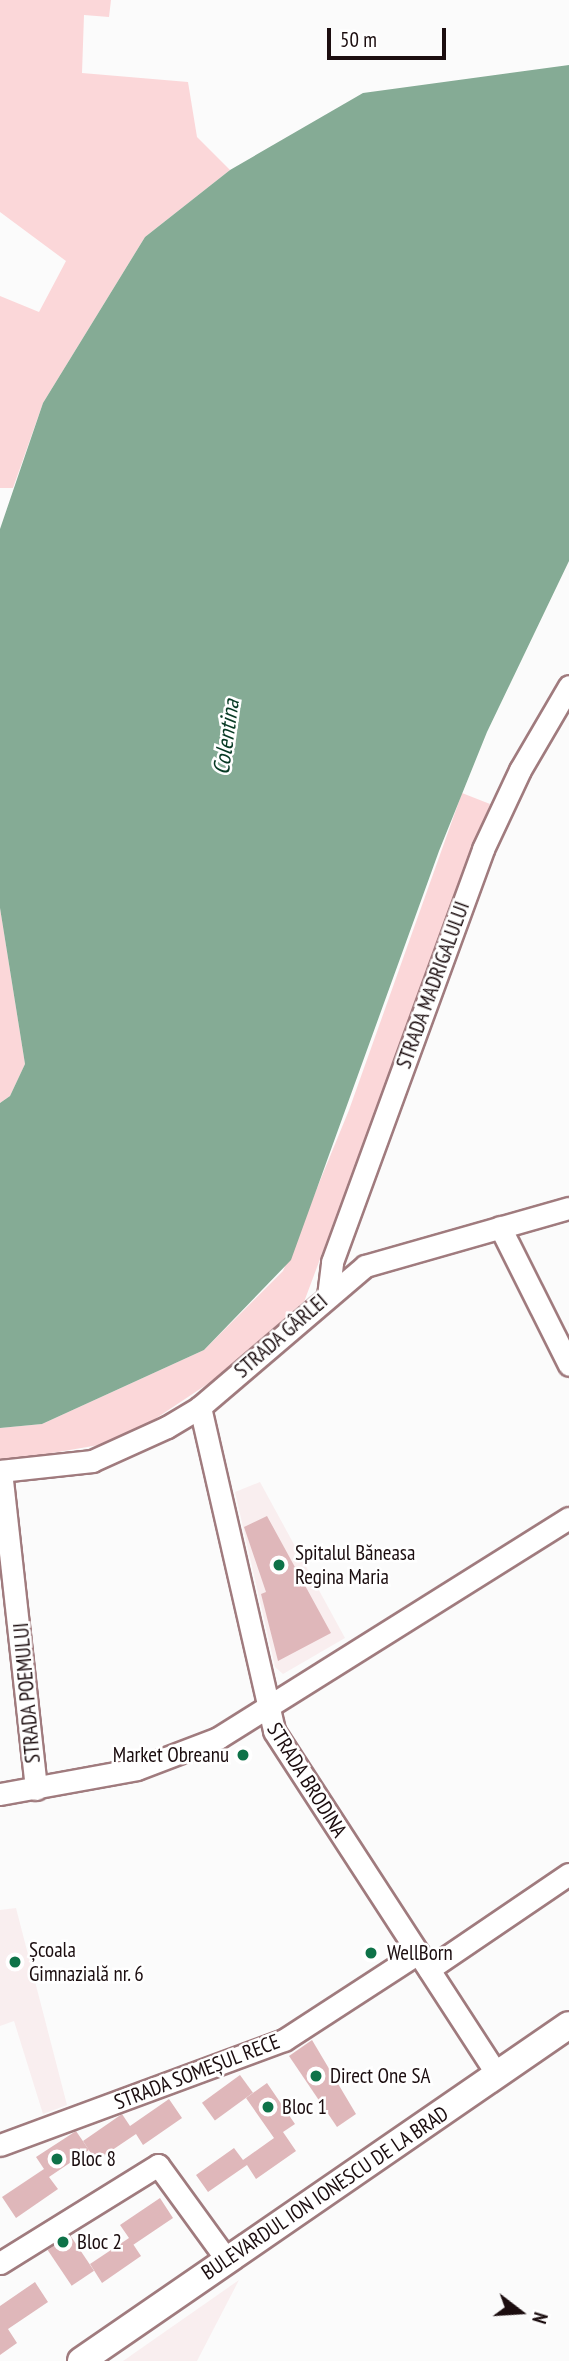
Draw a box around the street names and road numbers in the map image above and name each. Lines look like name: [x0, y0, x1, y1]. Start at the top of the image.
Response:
street label: STRADA MADRIGALULUI: [391, 898, 475, 1072]
street label: STRADA GÂRLEI: [229, 1288, 333, 1384]
street label: STRADA POEMULUI: [8, 1621, 46, 1765]
street label: STRADA BRODINA: [262, 1718, 352, 1842]
street label: STRADA SOMEȘUL RECE: [110, 2029, 284, 2115]
street label: BULEVARDUL ION IONESCU DE LA BRAD: [196, 2100, 454, 2286]

